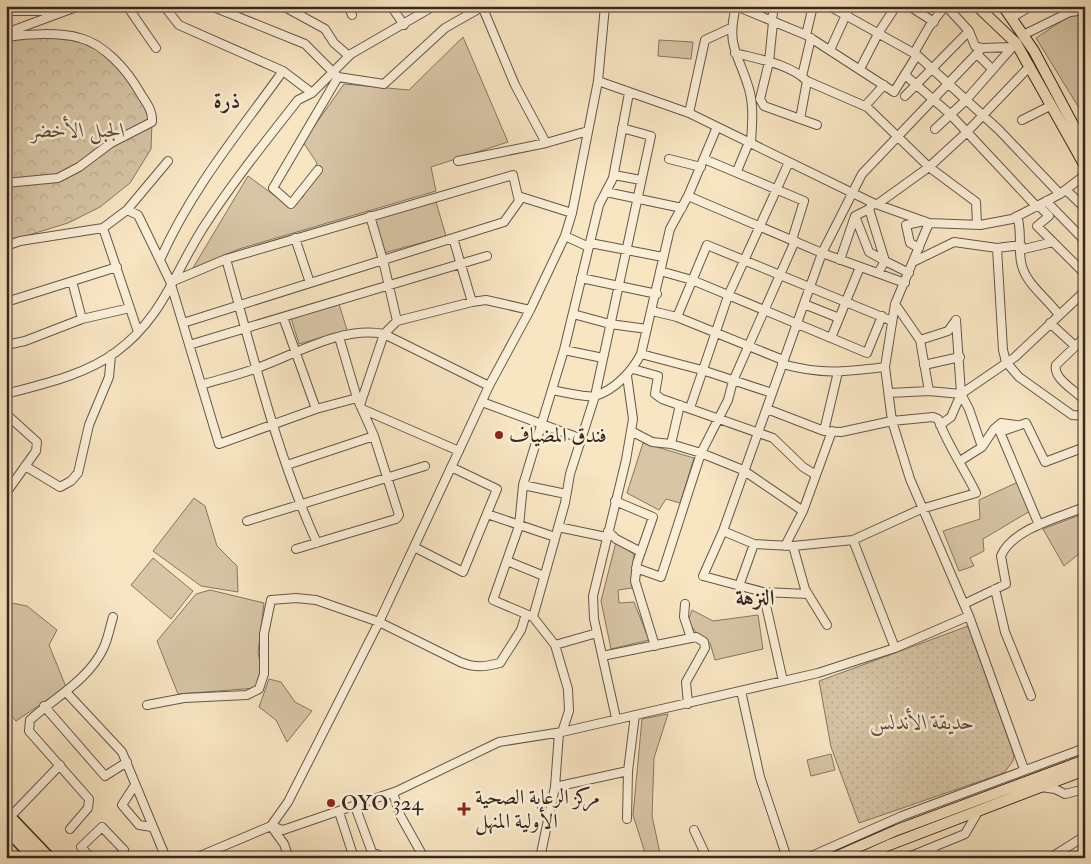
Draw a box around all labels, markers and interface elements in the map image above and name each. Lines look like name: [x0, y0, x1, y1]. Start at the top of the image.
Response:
district label: ذرة: [214, 87, 240, 115]
park label: الجبل الأخضر: [30, 115, 126, 145]
place label: فندق المضياف: [509, 422, 607, 449]
marker: فندق المضياف: [493, 429, 505, 441]
district label: النزهة: [736, 584, 774, 612]
park label: حديقة الأندلس: [870, 707, 974, 736]
place label: مركز الرعاية الصحية الأولية المنهل: [475, 784, 600, 836]
place label: OYO 324: [341, 790, 424, 817]
marker: OYO 324: [325, 797, 337, 809]
marker: مركز الرعاية الصحية الأولية المنهل: [457, 802, 471, 816]

